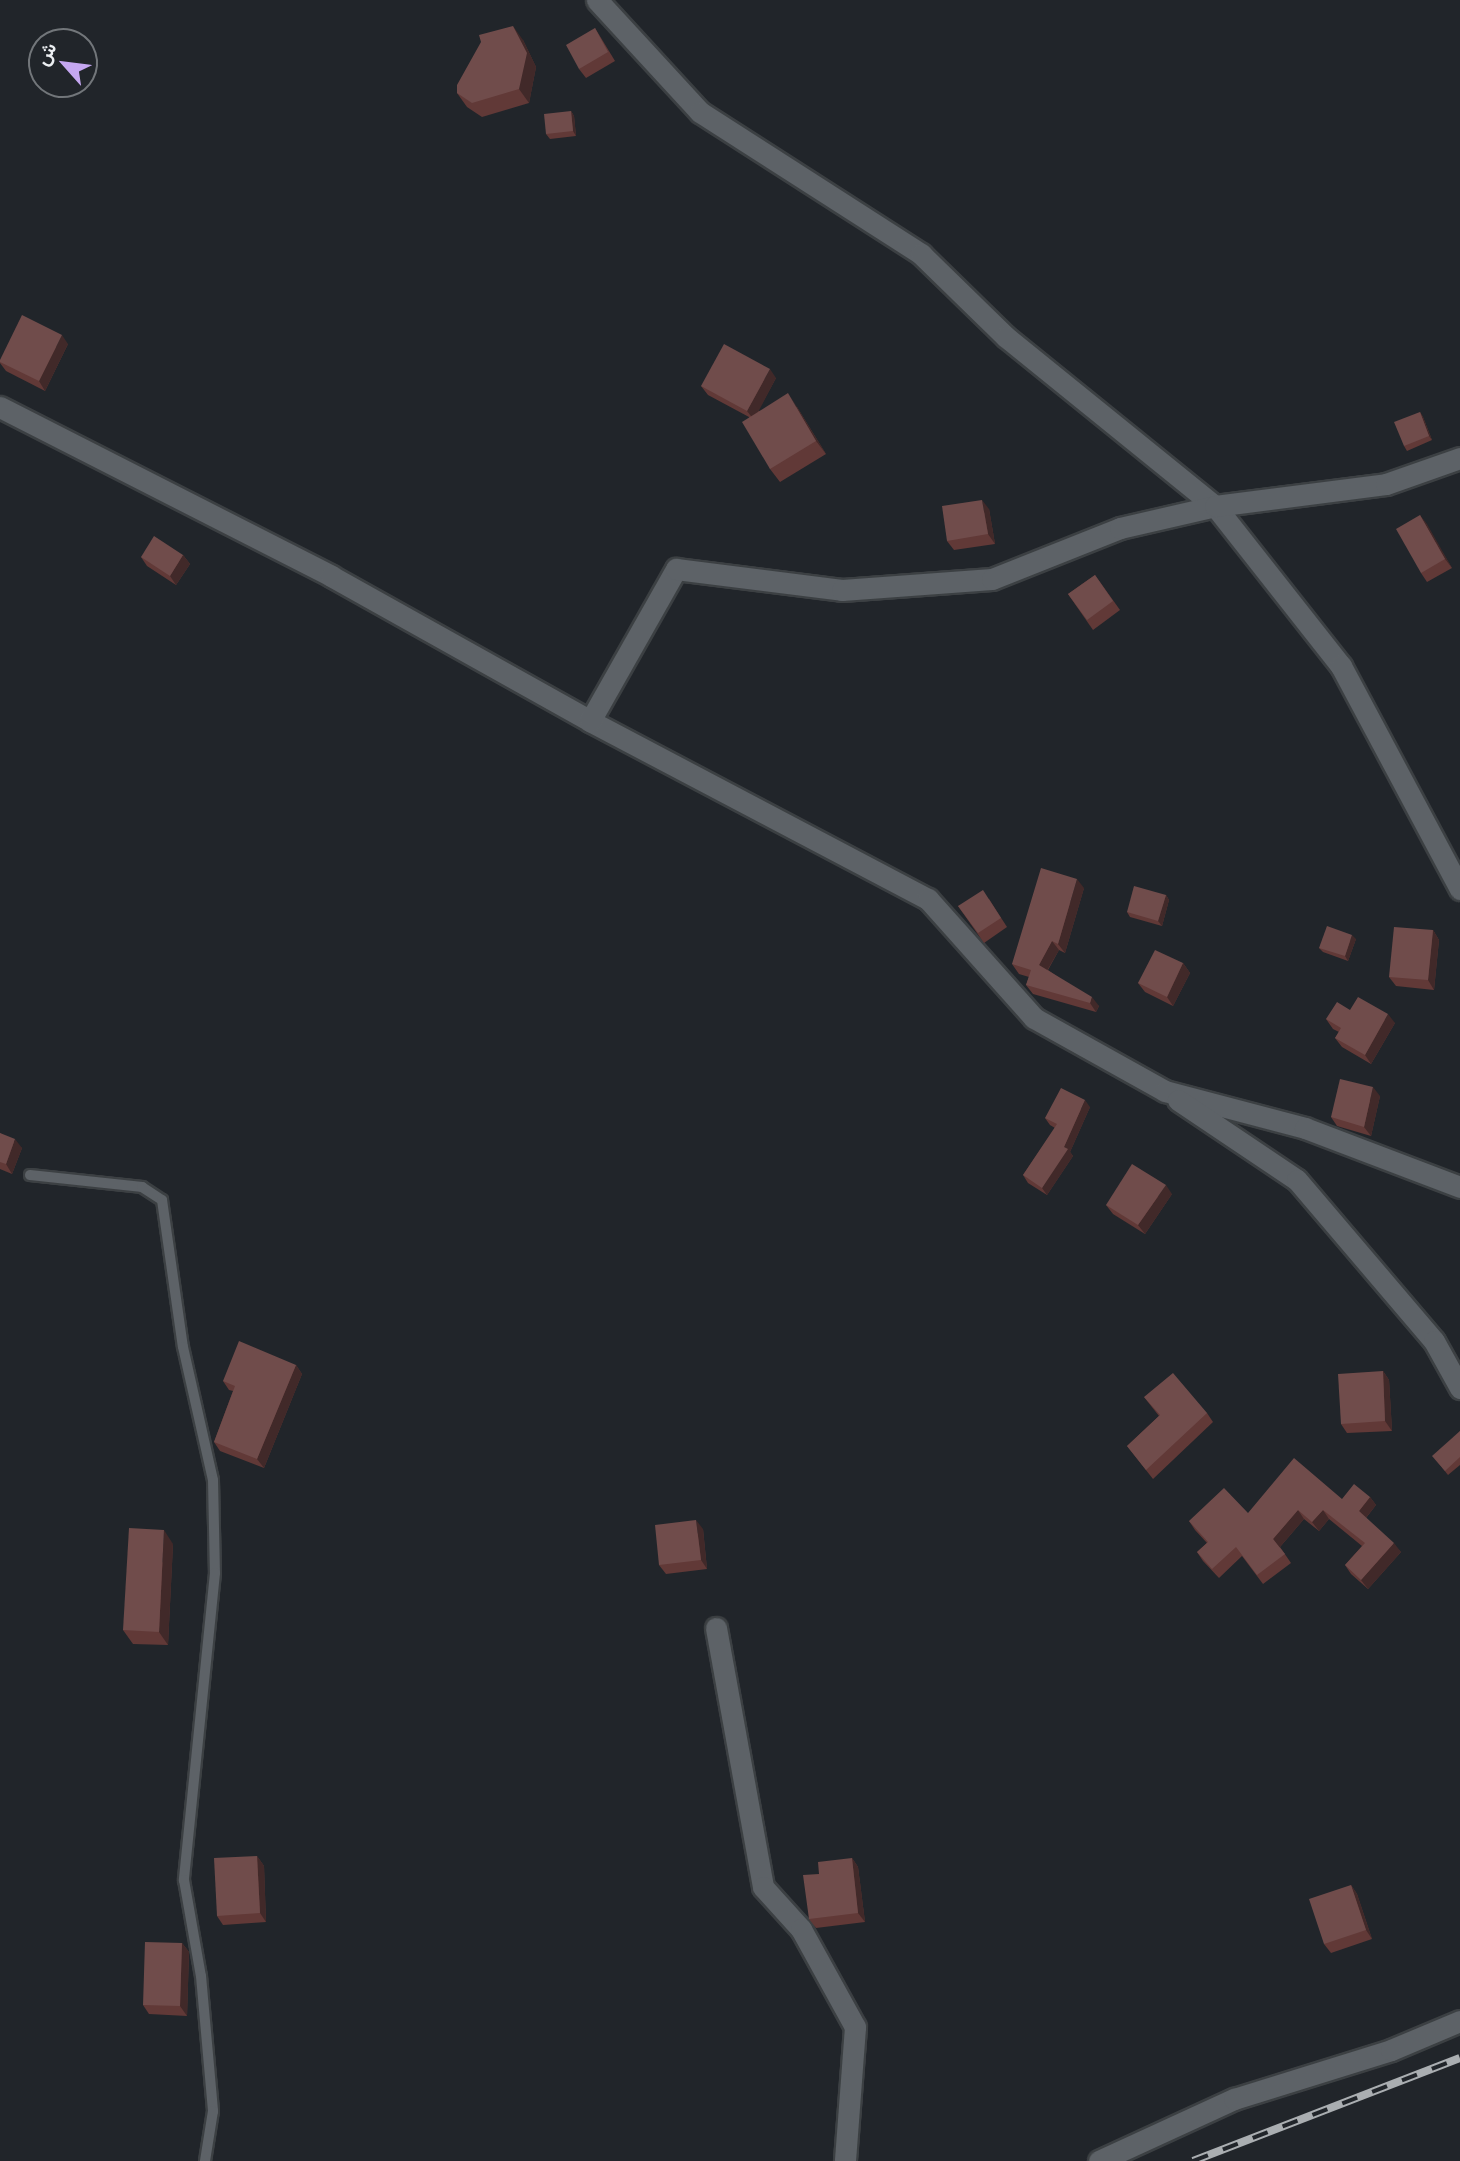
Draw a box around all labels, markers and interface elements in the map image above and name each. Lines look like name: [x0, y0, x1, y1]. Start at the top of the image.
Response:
north arrow: [28, 28, 98, 98]
text: ش: [29, 38, 63, 70]

